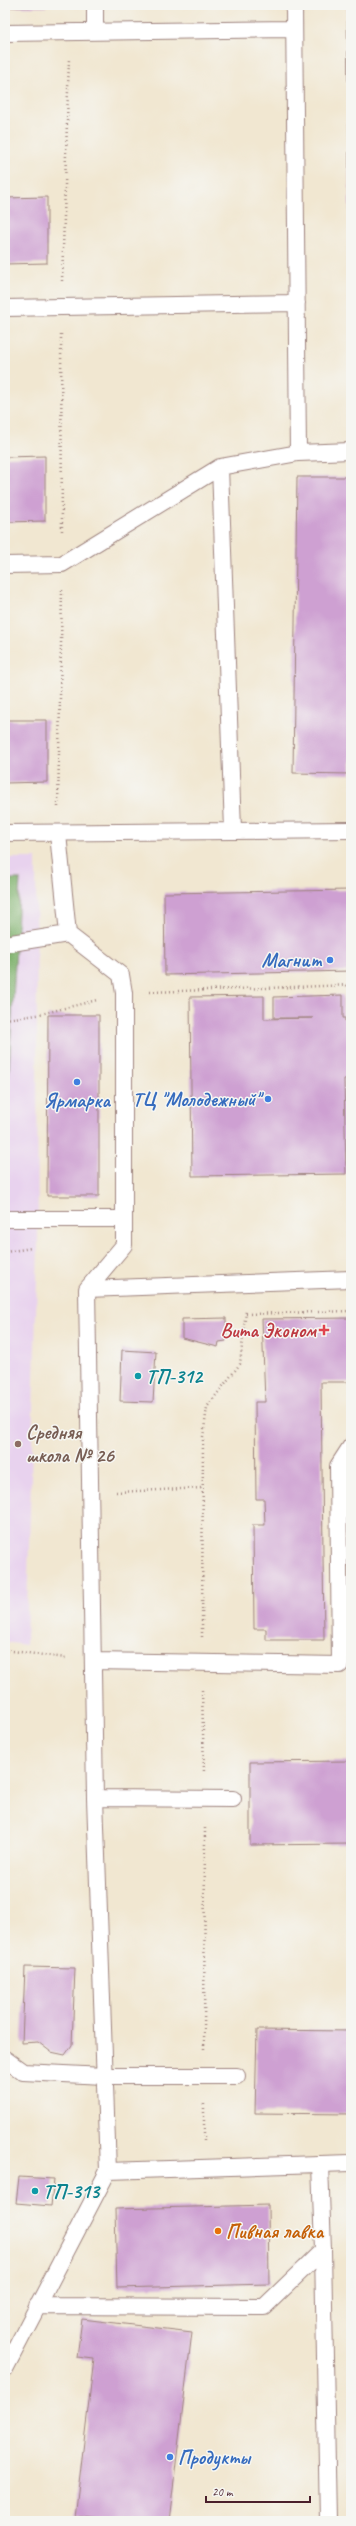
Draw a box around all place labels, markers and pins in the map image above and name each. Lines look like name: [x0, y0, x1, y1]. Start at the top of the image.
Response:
place label: Магнит: [262, 948, 323, 973]
marker: Магнит: [325, 955, 335, 965]
marker: Ярмарка: [72, 1077, 82, 1087]
place label: ТЦ "Молодежный": [133, 1087, 264, 1112]
place label: Ярмарка: [44, 1088, 111, 1113]
marker: ТЦ "Молодежный": [263, 1094, 273, 1104]
place label: Вита Эконом: [221, 1318, 317, 1343]
marker: Вита Эконом: [319, 1325, 329, 1335]
place label: ТП-312: [146, 1364, 204, 1389]
marker: ТП-312: [133, 1371, 143, 1381]
place label: Средняя школа № 26: [26, 1420, 115, 1468]
marker: Средняя школа № 26: [13, 1439, 23, 1449]
place label: ТП-313: [43, 2179, 101, 2204]
marker: ТП-313: [30, 2186, 40, 2196]
place label: Пивная лавка: [226, 2219, 325, 2244]
marker: Пивная лавка: [213, 2226, 223, 2236]
place label: Продукты: [178, 2445, 252, 2471]
marker: Продукты: [165, 2452, 175, 2462]

